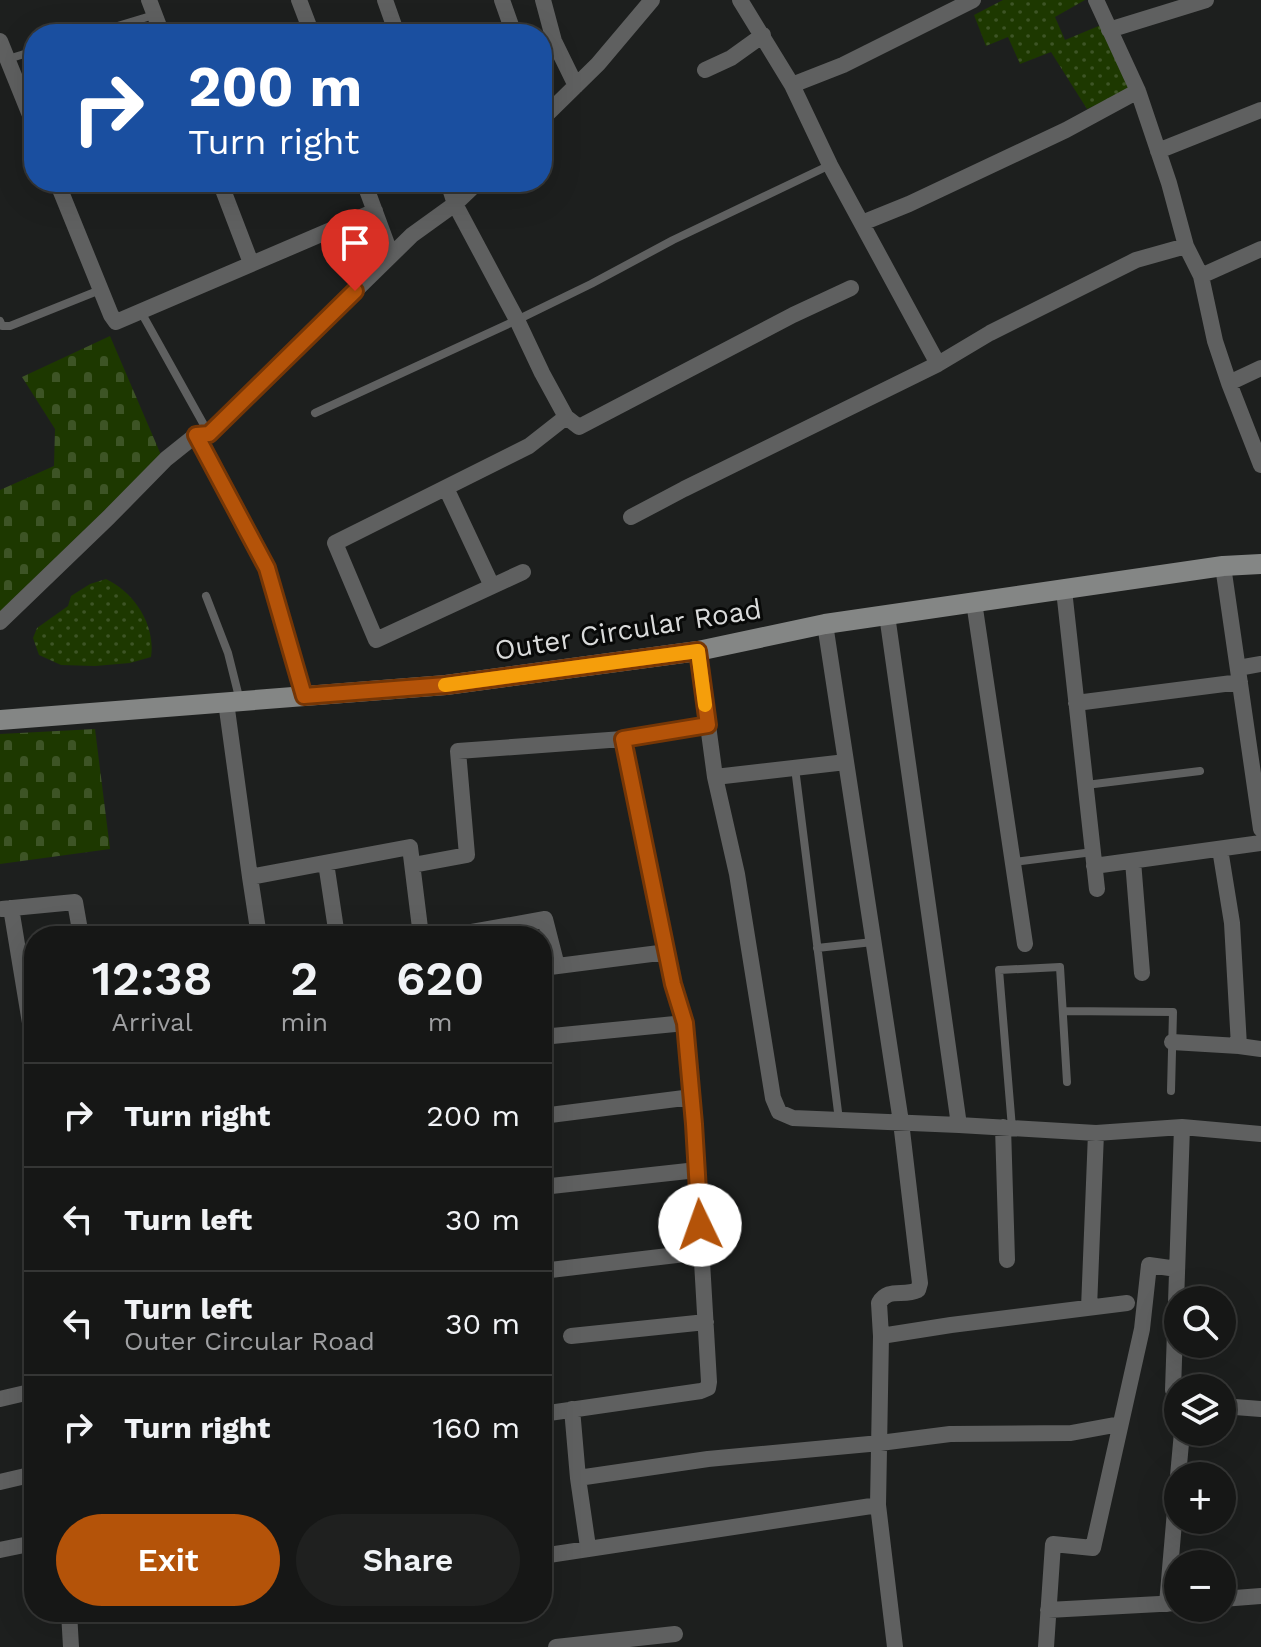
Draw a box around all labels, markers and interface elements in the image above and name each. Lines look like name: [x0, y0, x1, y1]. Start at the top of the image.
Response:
text: 200 m: [188, 54, 362, 120]
icon: right: [56, 56, 160, 160]
text: Turn right: [188, 121, 359, 163]
pin: [321, 209, 389, 291]
icon: arrive: [333, 221, 377, 265]
street label: Outer Circular Road: [492, 592, 764, 667]
text: 12:38: [92, 950, 213, 1007]
text: 2: [290, 950, 318, 1007]
text: 620: [396, 950, 484, 1007]
text: Arrival: [112, 1007, 193, 1037]
text: min: [280, 1007, 328, 1037]
text: m: [428, 1007, 452, 1037]
icon: right: [56, 1093, 100, 1137]
text: Turn right: [124, 1098, 270, 1133]
text: 200 m: [426, 1098, 520, 1133]
position arrow: [658, 1183, 742, 1267]
icon: left: [56, 1197, 100, 1241]
text: Turn left: [124, 1202, 252, 1237]
text: 30 m: [445, 1202, 520, 1237]
map controls: [1164, 1286, 1236, 1622]
button: search: [1164, 1286, 1236, 1358]
text: Turn left: [124, 1291, 252, 1326]
icon: left: [56, 1301, 100, 1345]
text: 30 m: [445, 1306, 520, 1341]
text: Outer Circular Road: [124, 1326, 375, 1356]
button: layers: [1164, 1374, 1236, 1446]
icon: right: [56, 1405, 100, 1449]
text: Turn right: [124, 1410, 270, 1445]
text: 160 m: [433, 1410, 520, 1445]
button: +: [1164, 1462, 1236, 1534]
button: Exit: [56, 1514, 280, 1606]
button: Share: [296, 1514, 520, 1606]
button: −: [1164, 1550, 1236, 1622]

